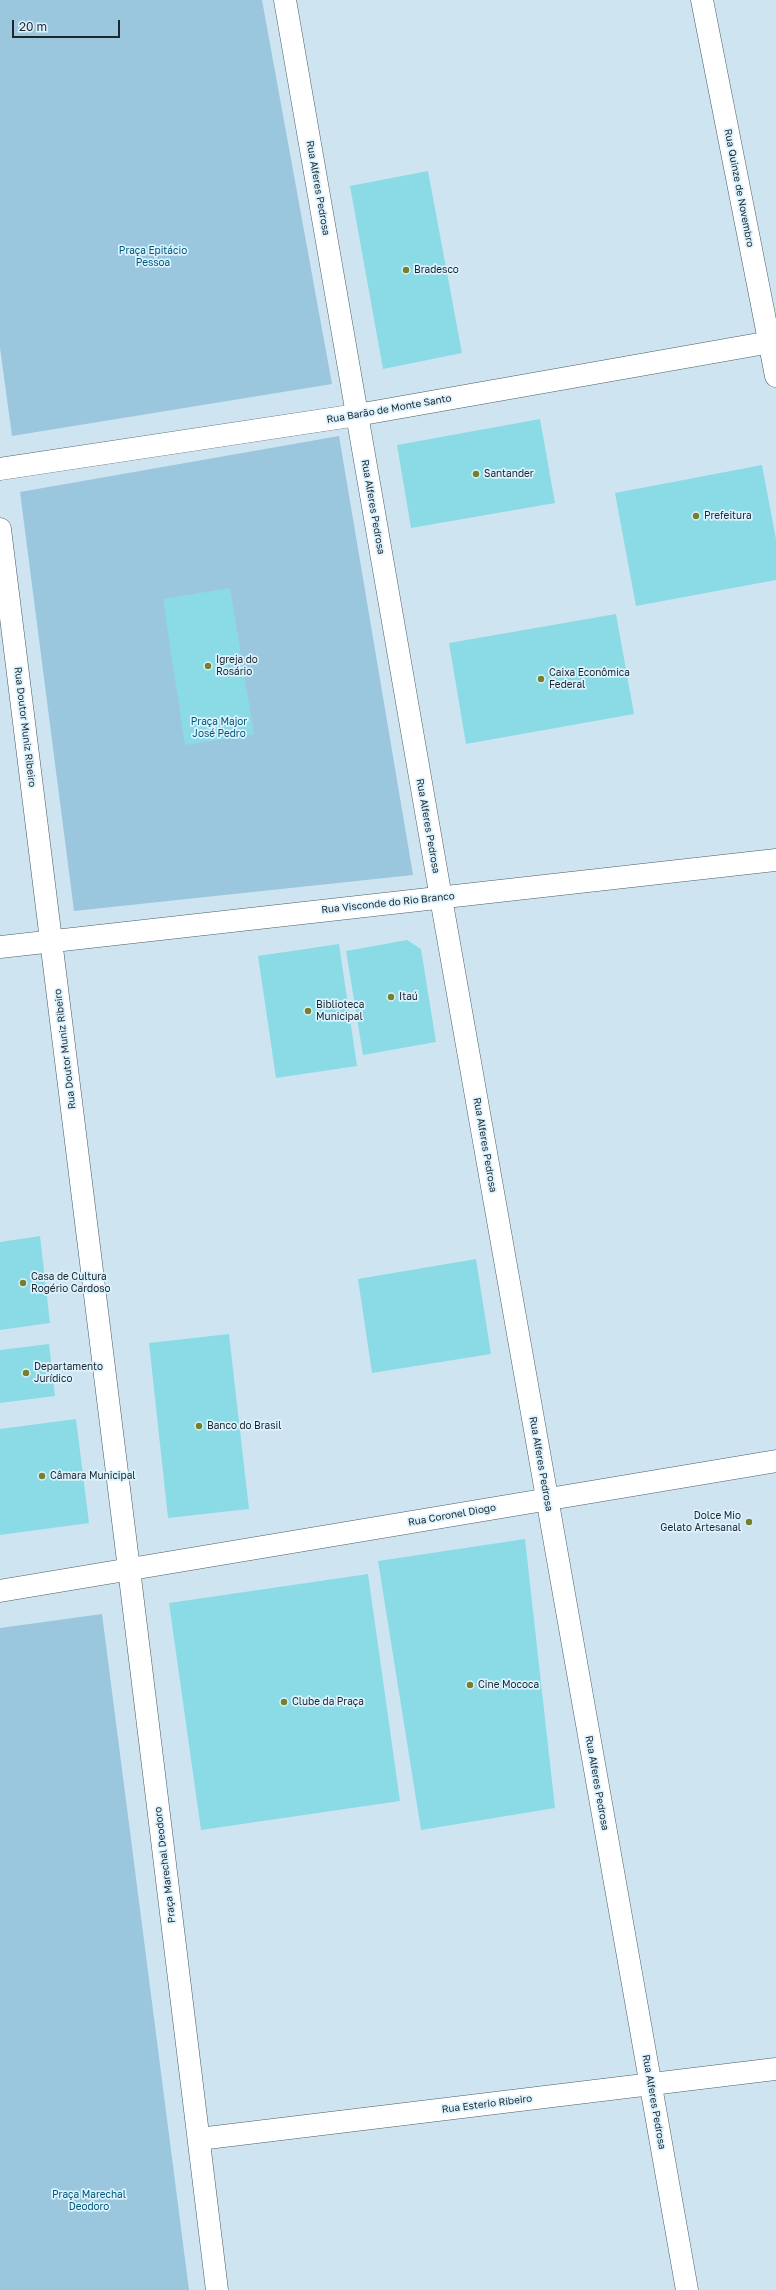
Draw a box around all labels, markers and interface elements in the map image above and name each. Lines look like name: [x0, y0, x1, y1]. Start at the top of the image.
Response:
scale bar: [14, 12, 122, 38]
text: 20 m: [19, 19, 47, 34]
street label: Rua Quinze de Novembro: [722, 128, 756, 248]
street label: Rua Alferes Pedrosa: [304, 140, 332, 236]
park label: Praça Epitácio Pessoa: [119, 245, 187, 268]
place label: Bradesco: [414, 264, 459, 276]
marker: Bradesco: [401, 265, 411, 275]
street label: Rua Barão de Monte Santo: [326, 392, 452, 426]
street label: Rua Alferes Pedrosa: [359, 459, 387, 555]
place label: Santander: [484, 468, 534, 480]
marker: Santander: [471, 469, 481, 479]
place label: Prefeitura: [704, 510, 752, 522]
marker: Prefeitura: [691, 511, 701, 521]
place label: Igreja do Rosário: [216, 654, 258, 678]
marker: Igreja do Rosário: [203, 661, 213, 671]
street label: Rua Doutor Muniz Ribeiro: [12, 666, 38, 788]
place label: Caixa Econômica Federal: [549, 667, 630, 690]
marker: Caixa Econômica Federal: [536, 674, 546, 684]
park label: Praça Major José Pedro: [191, 716, 247, 740]
street label: Rua Alferes Pedrosa: [414, 778, 442, 874]
street label: Rua Visconde do Rio Branco: [321, 890, 455, 916]
street label: Rua Doutor Muniz Ribeiro: [52, 988, 78, 1110]
place label: Itaú: [399, 991, 418, 1003]
marker: Itaú: [386, 992, 396, 1002]
place label: Biblioteca Municipal: [316, 999, 364, 1022]
marker: Biblioteca Municipal: [303, 1006, 313, 1016]
street label: Rua Alferes Pedrosa: [471, 1097, 499, 1193]
place label: Casa de Cultura Rogério Cardoso: [31, 1271, 110, 1294]
marker: Casa de Cultura Rogério Cardoso: [18, 1278, 28, 1288]
place label: Departamento Jurídico: [34, 1361, 103, 1384]
marker: Departamento Jurídico: [21, 1368, 31, 1378]
street label: Rua Alferes Pedrosa: [527, 1416, 555, 1512]
place label: Banco do Brasil: [207, 1420, 281, 1432]
marker: Banco do Brasil: [194, 1421, 204, 1431]
place label: Câmara Municipal: [50, 1470, 136, 1482]
marker: Câmara Municipal: [37, 1471, 47, 1481]
street label: Rua Coronel Diogo: [407, 1501, 497, 1529]
place label: Dolce Mio Gelato Artesanal: [660, 1510, 741, 1534]
marker: Dolce Mio Gelato Artesanal: [744, 1517, 754, 1527]
place label: Cine Mococa: [478, 1679, 539, 1691]
marker: Cine Mococa: [465, 1680, 475, 1690]
place label: Clube da Praça: [292, 1696, 364, 1708]
marker: Clube da Praça: [279, 1697, 289, 1707]
street label: Rua Alferes Pedrosa: [583, 1735, 611, 1831]
street label: Praça Marechal Deodoro: [152, 1806, 178, 1924]
street label: Rua Alferes Pedrosa: [640, 2054, 668, 2150]
street label: Rua Esterio Ribeiro: [441, 2093, 533, 2115]
park label: Praça Marechal Deodoro: [52, 2189, 126, 2212]

